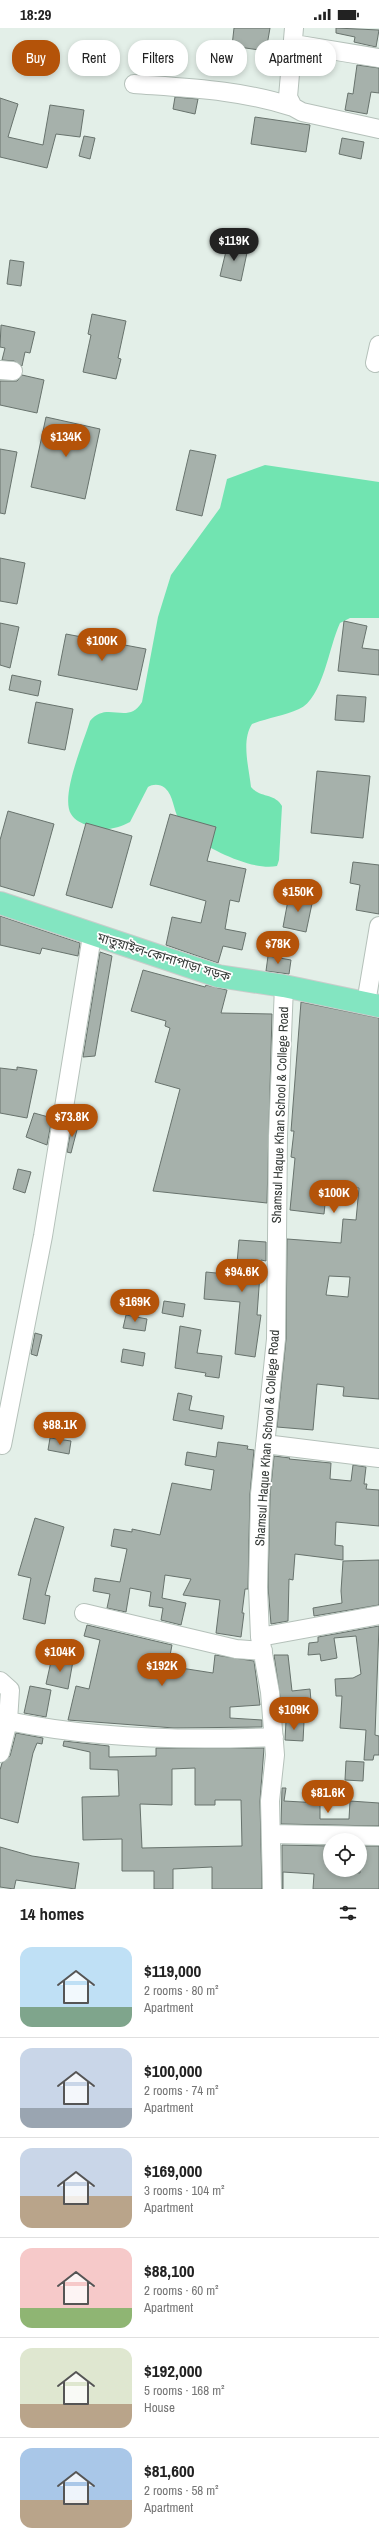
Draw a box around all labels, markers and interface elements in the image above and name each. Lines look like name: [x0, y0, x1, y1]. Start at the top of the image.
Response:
text: 18:29: [20, 4, 51, 25]
chip: Buy: [12, 40, 60, 76]
chip: Rent: [68, 40, 120, 76]
chip: Filters: [128, 40, 188, 76]
chip: New: [196, 40, 247, 76]
chip: Apartment: [255, 40, 336, 76]
pin: $119K: [206, 228, 262, 262]
text: $119K: [219, 232, 249, 249]
pin: $134K: [38, 424, 94, 458]
text: $134K: [50, 428, 82, 445]
pin: $100K: [74, 628, 130, 662]
text: $100K: [86, 632, 118, 649]
pin: $150K: [270, 879, 326, 913]
text: $150K: [282, 883, 314, 900]
street label: মাতুয়াইল-কোনাপাড়া সড়ক: [94, 928, 233, 986]
pin: $78K: [254, 931, 302, 965]
text: $78K: [265, 935, 291, 952]
street label: Shamsul Haque Khan School & College Road: [268, 1006, 292, 1224]
pin: $73.8K: [39, 1104, 105, 1138]
text: $73.8K: [55, 1108, 89, 1125]
pin: $100K: [306, 1180, 362, 1214]
text: $100K: [318, 1184, 350, 1201]
pin: $94.6K: [209, 1259, 275, 1293]
text: $94.6K: [225, 1263, 259, 1280]
pin: $169K: [107, 1289, 163, 1323]
text: $169K: [119, 1293, 151, 1310]
street label: Shamsul Haque Khan School & College Road: [251, 1329, 283, 1547]
pin: $88.1K: [27, 1412, 93, 1446]
text: $88.1K: [43, 1416, 77, 1433]
pin: $104K: [32, 1639, 88, 1673]
text: $104K: [44, 1643, 76, 1660]
pin: $192K: [134, 1653, 190, 1687]
text: $192K: [146, 1657, 178, 1674]
pin: $109K: [266, 1697, 322, 1731]
text: $109K: [278, 1701, 310, 1718]
pin: $81.6K: [295, 1780, 361, 1814]
text: $81.6K: [311, 1784, 345, 1801]
map controls: [323, 1833, 367, 1877]
button: locate: [323, 1833, 367, 1877]
text: 14 homes: [20, 1902, 84, 1925]
icon: filters: [337, 1902, 359, 1924]
text: $119,000: [144, 1959, 201, 1982]
icon: home: [52, 1963, 100, 2011]
text: 2 rooms · 80 m²: [144, 1982, 219, 1999]
text: Apartment: [144, 1999, 193, 2016]
text: $100,000: [144, 2059, 202, 2082]
icon: home: [52, 2064, 100, 2112]
text: 2 rooms · 74 m²: [144, 2082, 219, 2099]
text: Apartment: [144, 2099, 193, 2116]
text: $169,000: [144, 2159, 202, 2182]
icon: home: [52, 2164, 100, 2212]
text: 3 rooms · 104 m²: [144, 2182, 225, 2199]
text: Apartment: [144, 2199, 193, 2216]
text: $88,100: [144, 2259, 194, 2282]
icon: home: [52, 2264, 100, 2312]
text: 2 rooms · 60 m²: [144, 2282, 219, 2299]
text: Apartment: [144, 2299, 193, 2316]
text: $192,000: [144, 2359, 202, 2382]
icon: home: [52, 2364, 100, 2412]
text: 5 rooms · 168 m²: [144, 2382, 225, 2399]
text: House: [144, 2399, 175, 2416]
text: $81,600: [144, 2459, 194, 2482]
icon: home: [52, 2464, 100, 2512]
text: 2 rooms · 58 m²: [144, 2482, 219, 2499]
text: Apartment: [144, 2499, 193, 2516]

